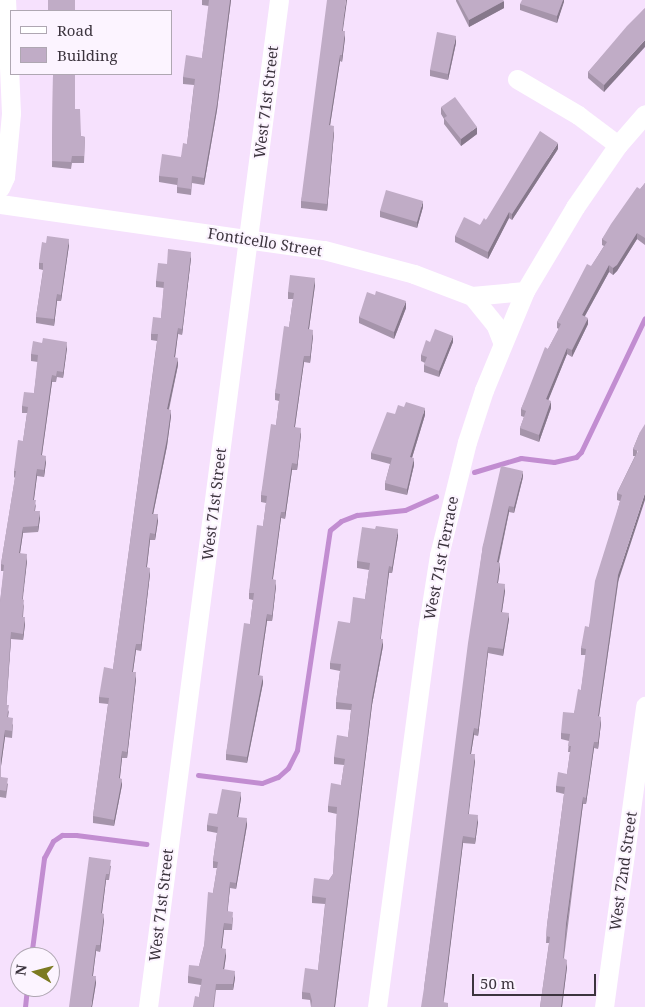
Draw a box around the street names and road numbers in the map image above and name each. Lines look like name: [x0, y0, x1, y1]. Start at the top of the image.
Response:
street label: West 71st Street: [250, 45, 282, 159]
street label: Fonticello Street: [206, 224, 324, 260]
street label: West 71st Street: [198, 447, 230, 561]
street label: West 71st Terrace: [420, 495, 462, 621]
street label: West 72nd Street: [606, 810, 640, 932]
street label: West 71st Street: [145, 848, 177, 962]

